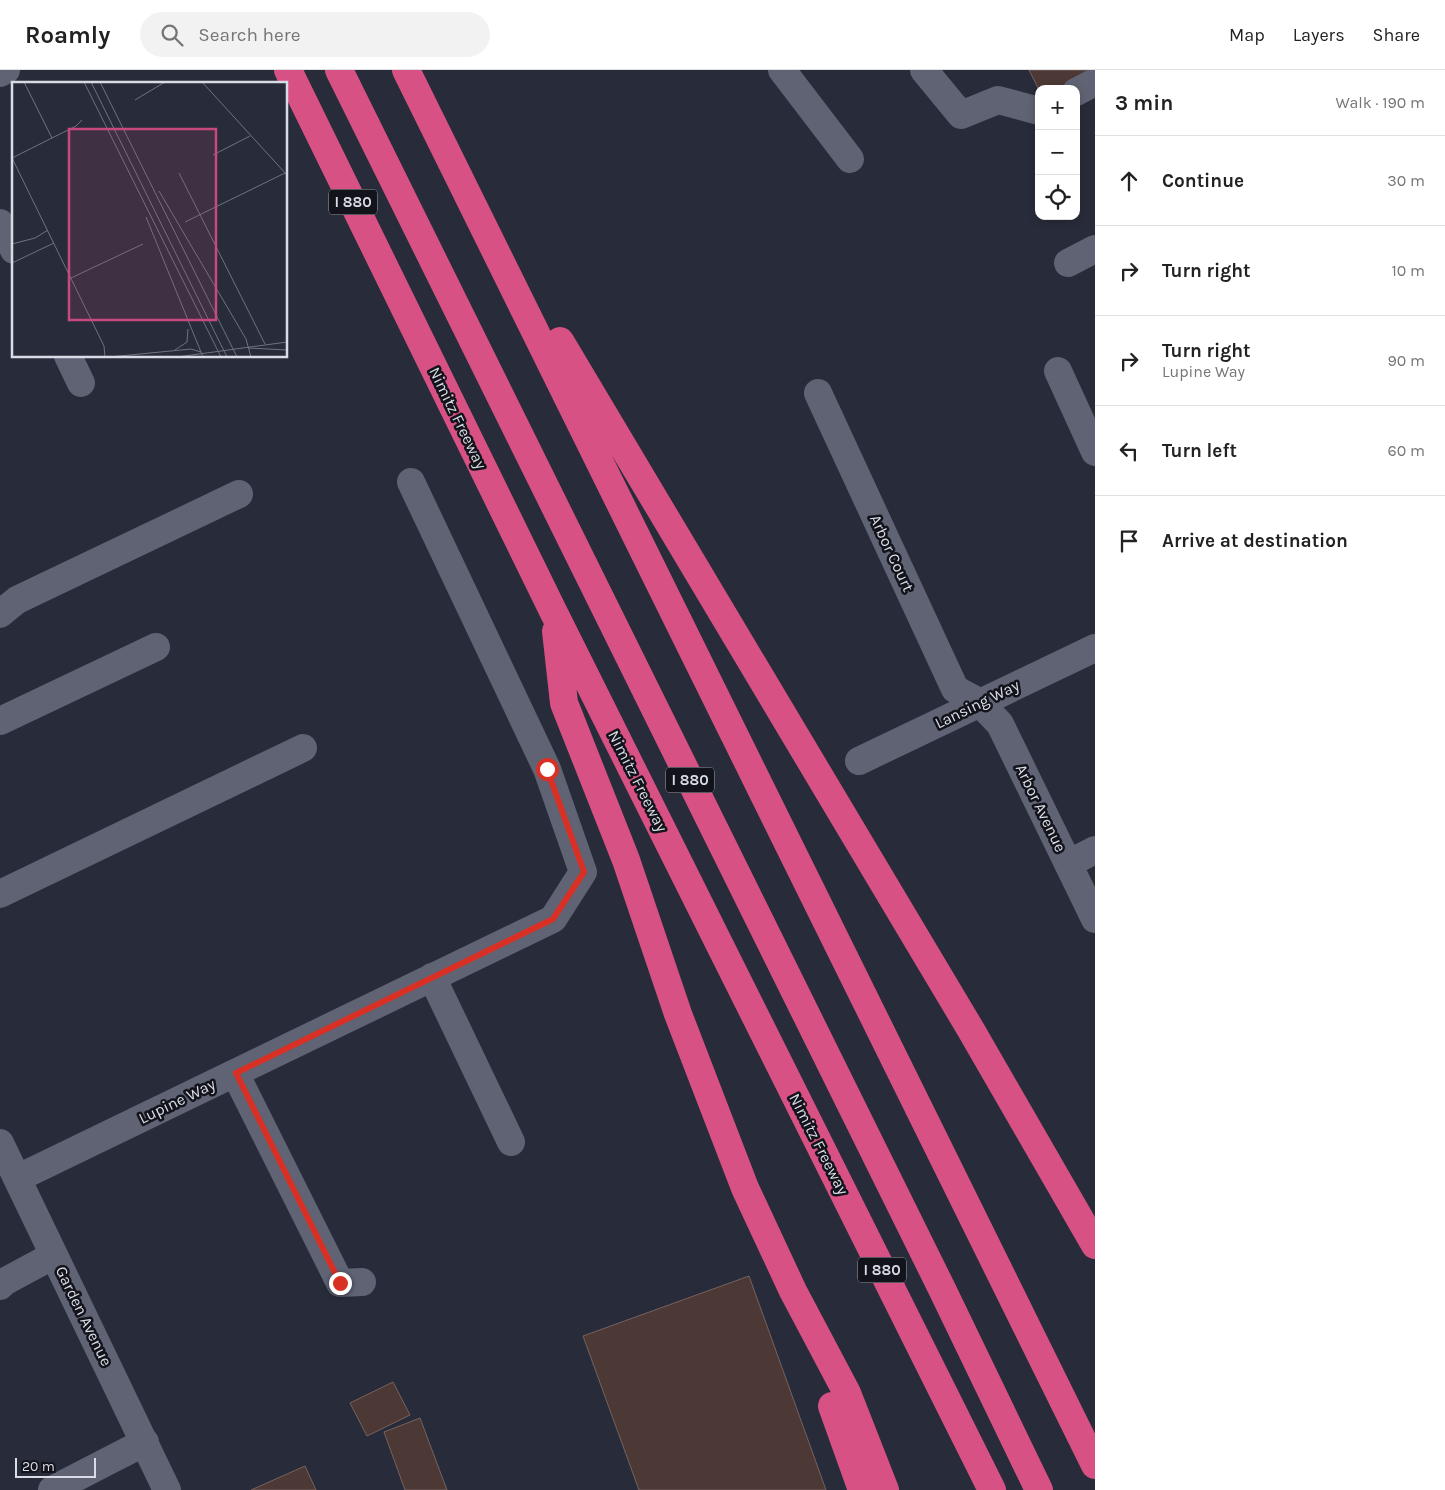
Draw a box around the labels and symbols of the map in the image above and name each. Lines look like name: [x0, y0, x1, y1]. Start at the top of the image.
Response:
inset map: [12, 82, 288, 358]
road number: I 880: [329, 190, 377, 214]
street label: Nimitz Freeway: [425, 364, 491, 473]
street label: Arbor Court: [866, 511, 918, 595]
street label: Lansing Way: [932, 675, 1023, 733]
street label: Nimitz Freeway: [604, 727, 672, 835]
route start: [536, 758, 559, 781]
street label: Arbor Avenue: [1012, 761, 1070, 855]
road number: I 880: [666, 768, 714, 792]
street label: Lupine Way: [136, 1074, 219, 1128]
street label: Nimitz Freeway: [785, 1090, 853, 1198]
road number: I 880: [858, 1258, 906, 1282]
street label: Garden Avenue: [52, 1263, 116, 1369]
route end: [329, 1272, 352, 1295]
scale bar: [15, 1455, 96, 1478]

